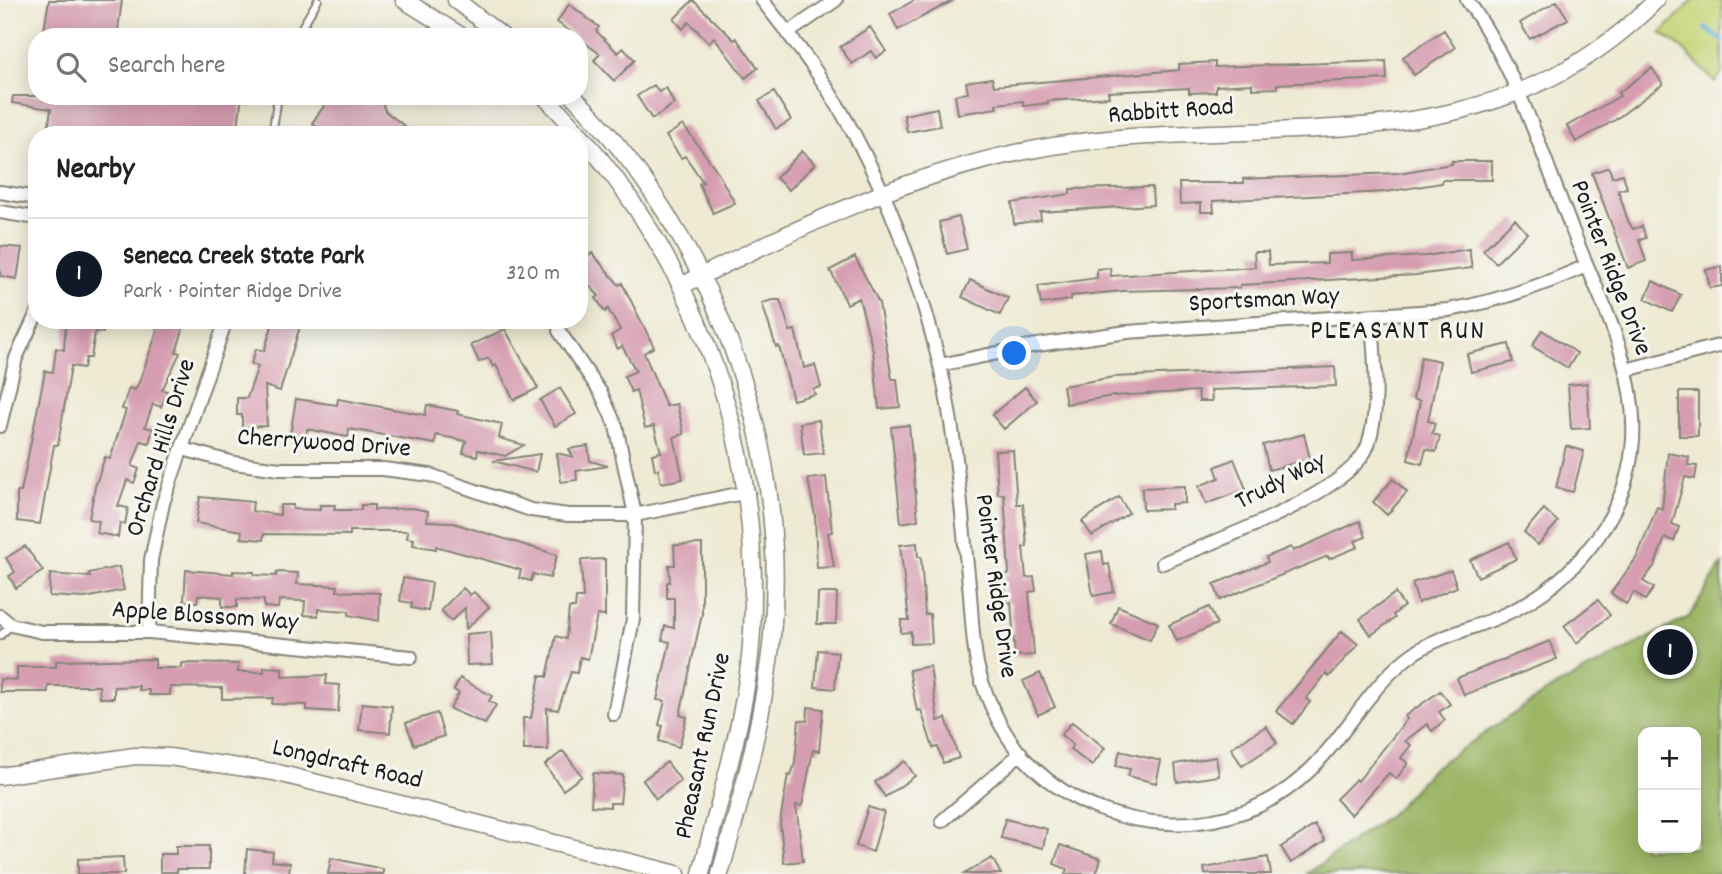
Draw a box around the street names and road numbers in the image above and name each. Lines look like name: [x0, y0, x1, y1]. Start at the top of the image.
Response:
street label: Rabbitt Road: [1107, 89, 1235, 135]
street label: Pointer Ridge Drive: [1560, 175, 1660, 361]
street label: Sportsman Way: [1188, 279, 1341, 323]
street label: Orchard Hills Drive: [117, 354, 207, 542]
street label: Cherrywood Drive: [236, 419, 412, 469]
street label: Trudy Way: [1229, 443, 1333, 521]
street label: Pointer Ridge Drive: [964, 492, 1026, 680]
street label: Apple Blossom Way: [111, 592, 300, 642]
street label: Pheasant Run Drive: [666, 649, 742, 843]
street label: Longdraft Road: [268, 730, 426, 800]

